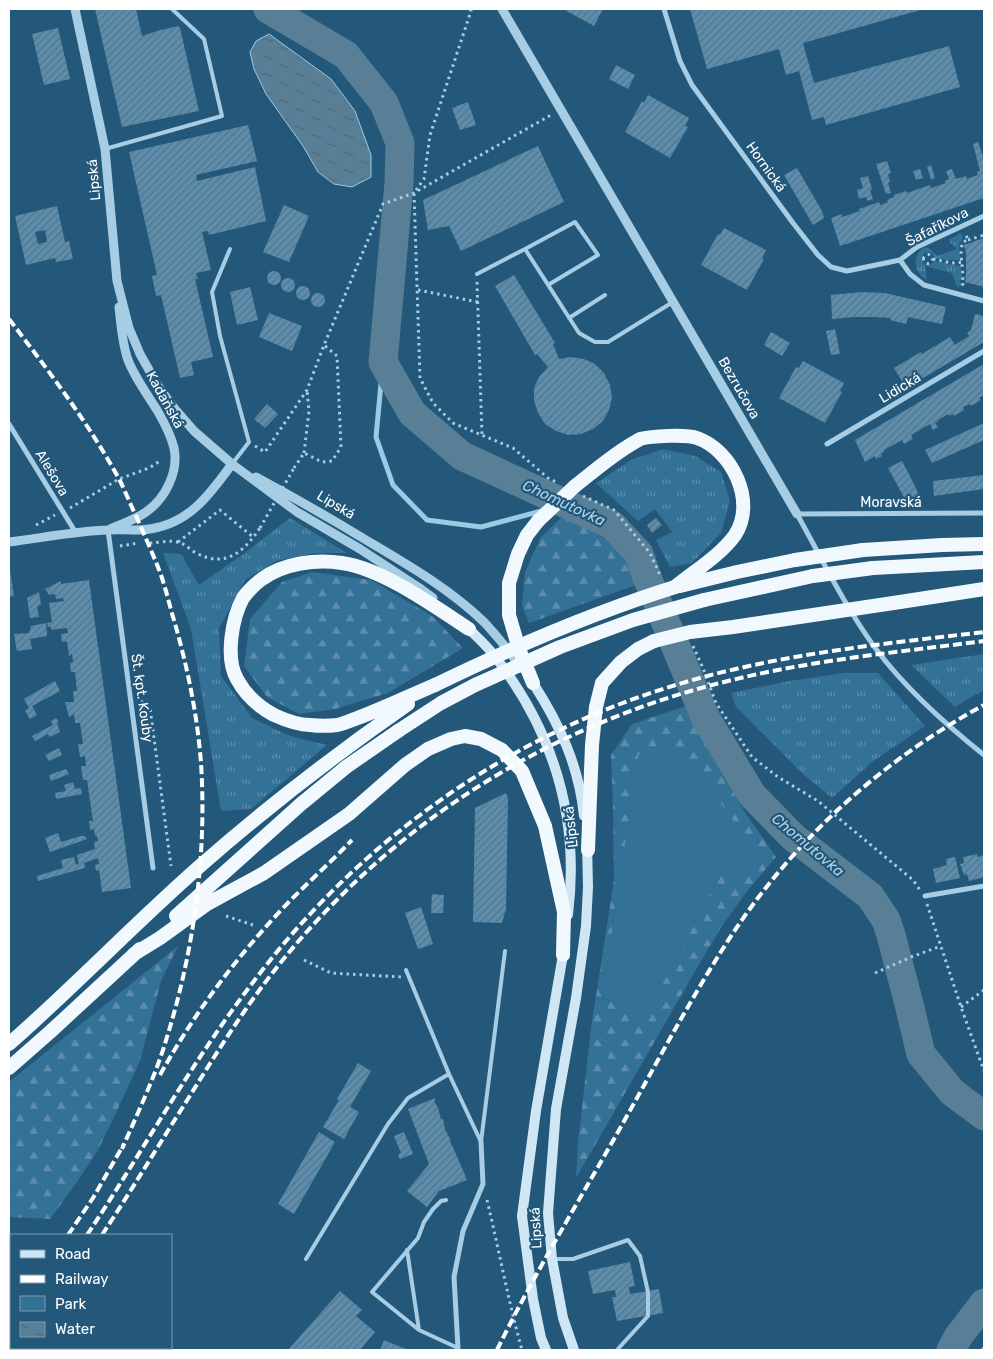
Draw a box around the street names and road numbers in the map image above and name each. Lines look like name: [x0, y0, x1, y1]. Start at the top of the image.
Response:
street label: Hornická: [742, 139, 790, 195]
street label: Lipská: [84, 159, 104, 201]
street label: Šafaříkova: [902, 203, 971, 250]
street label: Bezručova: [714, 354, 764, 422]
street label: Kadaňská: [142, 369, 188, 431]
street label: Lidická: [876, 369, 924, 407]
street label: Alešova: [32, 447, 72, 499]
street label: Lipská: [314, 487, 358, 523]
street label: Moravská: [860, 494, 922, 511]
street label: Št. kpt. Kouby: [127, 652, 158, 744]
street label: Lipská: [560, 805, 582, 849]
street label: Lipská: [526, 1207, 546, 1249]

